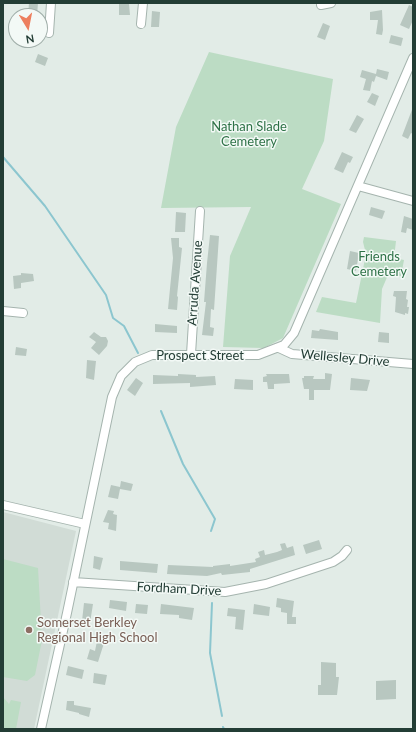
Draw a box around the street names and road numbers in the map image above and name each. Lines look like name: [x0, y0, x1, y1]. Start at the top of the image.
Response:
street label: Arruda Avenue: [184, 240, 206, 326]
street label: Wellesley Drive: [300, 346, 390, 370]
street label: Prospect Street: [156, 348, 244, 364]
street label: Fordham Drive: [136, 579, 222, 599]

